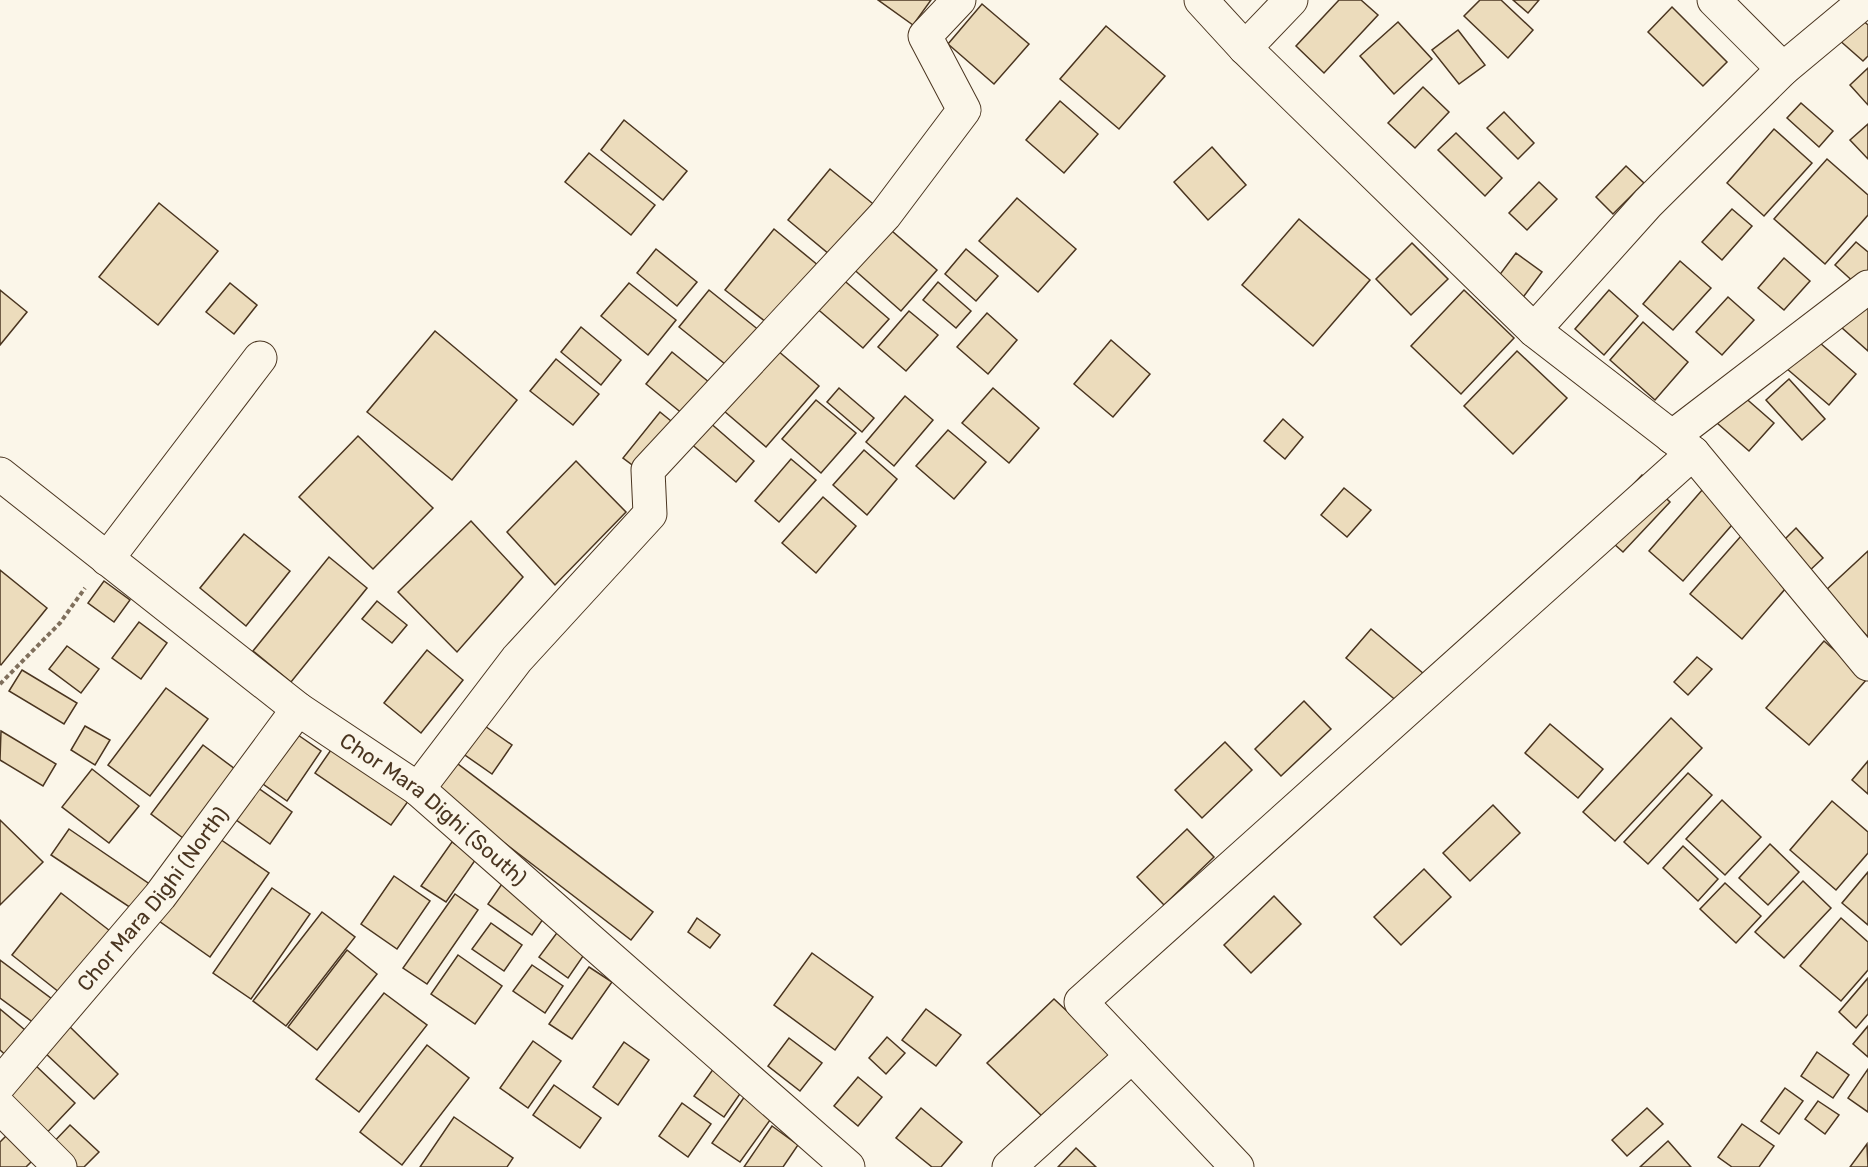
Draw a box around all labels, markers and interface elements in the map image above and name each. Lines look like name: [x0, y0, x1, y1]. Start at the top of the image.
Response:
street label: Chor Mara Dighi (South): [335, 727, 532, 890]
street label: Chor Mara Dighi (North): [72, 802, 233, 996]

